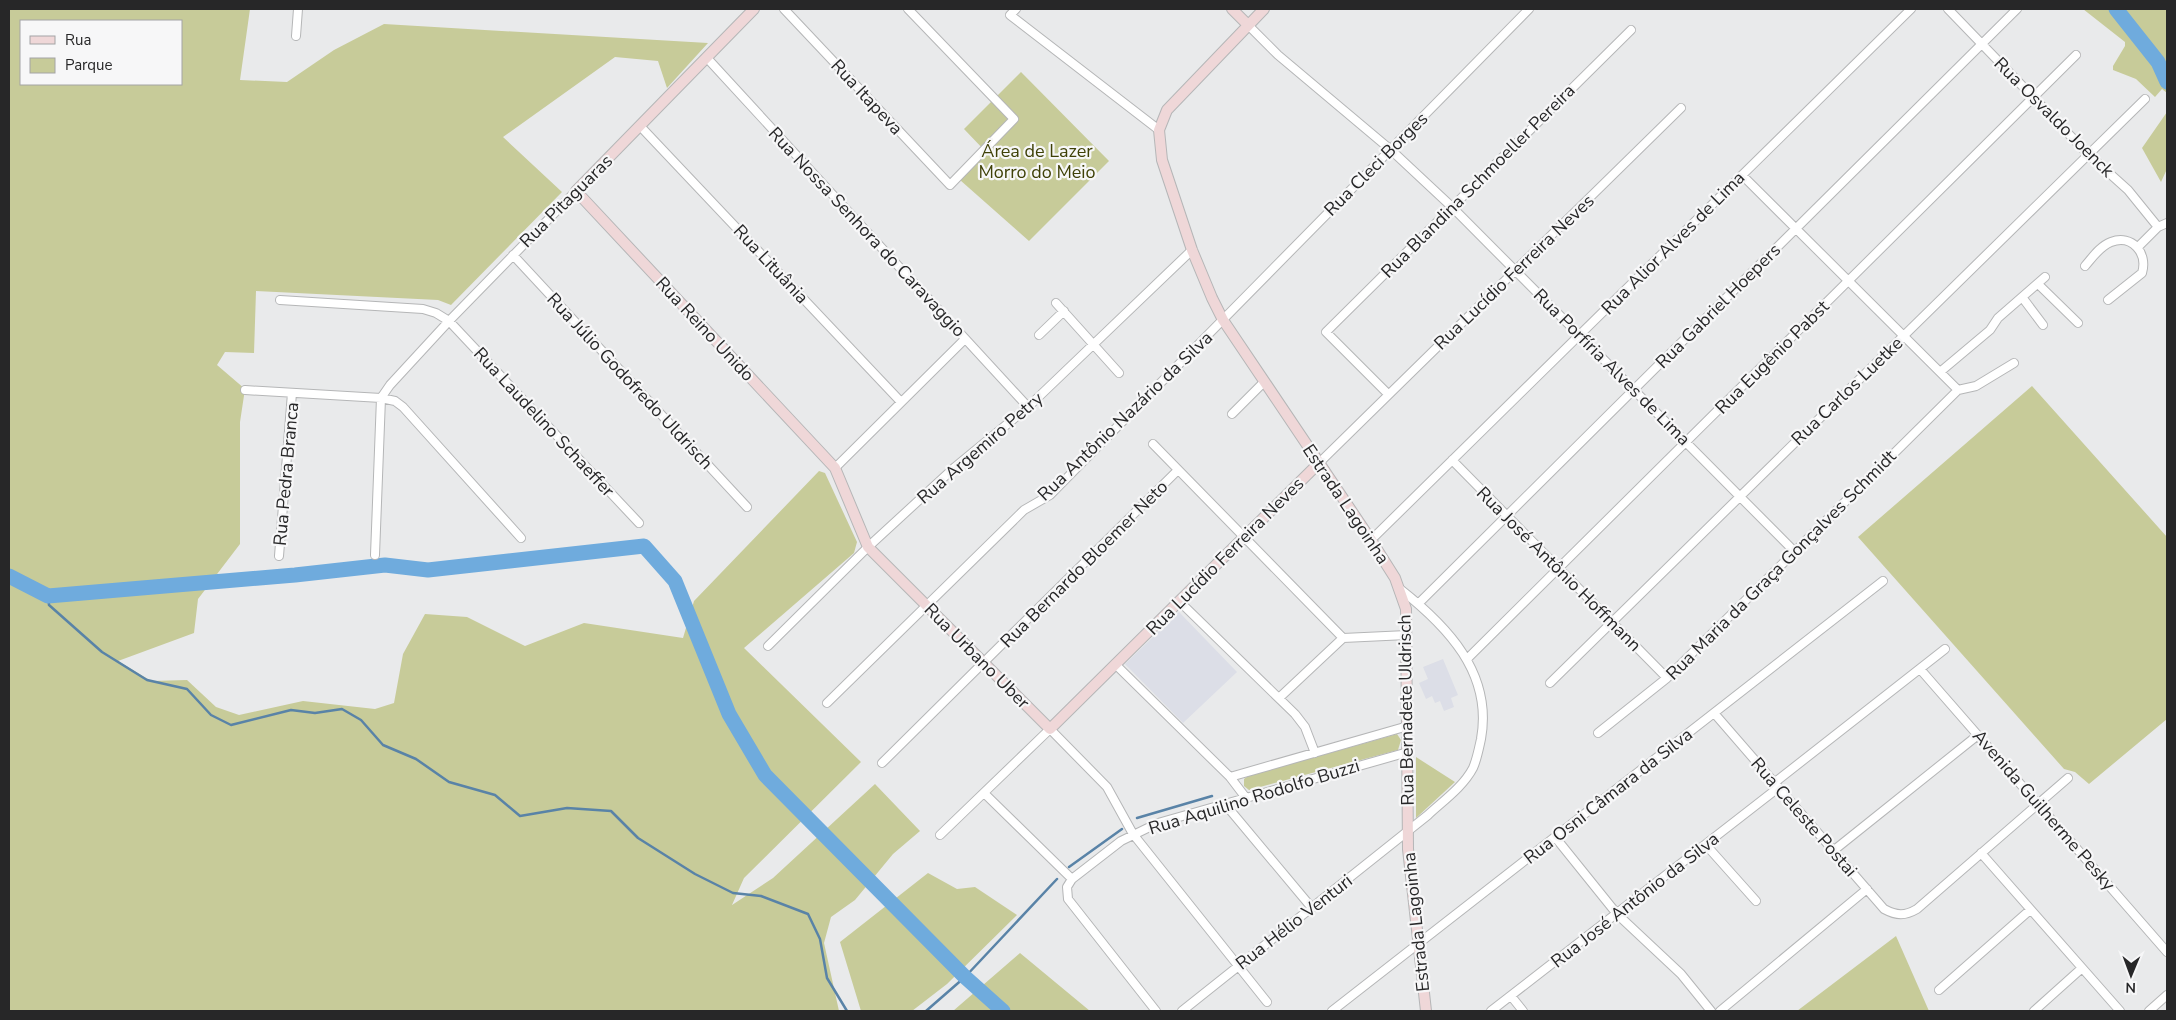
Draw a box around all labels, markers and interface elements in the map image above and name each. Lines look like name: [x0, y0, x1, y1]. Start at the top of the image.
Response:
legend: [20, 20, 182, 85]
text: Rua: [65, 30, 91, 50]
street label: Rua Osvaldo Joenck: [1989, 52, 2120, 183]
street label: Rua Itapeva: [826, 54, 908, 140]
text: Parque: [65, 55, 113, 75]
street label: Rua Blandina Schmoeller Pereira: [1376, 79, 1580, 283]
street label: Rua Cleci Borges: [1319, 107, 1433, 221]
street label: Rua Nossa Senhora do Caravaggio: [763, 122, 971, 342]
park label: Área de Lazer Morro do Meio: [978, 139, 1096, 184]
street label: Rua Pitaguaras: [514, 149, 618, 253]
street label: Rua Alior Alves de Lima: [1596, 166, 1750, 320]
street label: Rua Lucídio Ferreira Neves: [1429, 189, 1599, 355]
street label: Rua Lituânia: [728, 219, 814, 309]
street label: Rua Gabriel Hoepers: [1650, 238, 1786, 374]
street label: Rua Reino Unido: [650, 272, 760, 386]
street label: Rua Porfíria Alves de Lima: [1528, 283, 1696, 451]
street label: Rua Júlio Godofredo Uldrisch: [542, 287, 718, 475]
street label: Rua Eugênio Pabst: [1710, 294, 1835, 419]
street label: Rua Antônio Nazário da Silva: [1032, 326, 1218, 506]
street label: Rua Carlos Luetke: [1786, 331, 1908, 451]
street label: Rua Laudelino Schaeffer: [468, 342, 620, 502]
street label: Rua Argemiro Petry: [912, 386, 1049, 509]
street label: Rua Pedra Branca: [268, 401, 304, 547]
street label: Estrada Lagoinha: [1297, 439, 1395, 569]
street label: Rua Maria da Graça Gonçalves Schmidt: [1661, 444, 1902, 685]
street label: Rua Lucídio Ferreira Neves: [1141, 472, 1309, 640]
street label: Rua Bernardo Bloemer Neto: [995, 475, 1173, 653]
street label: Rua José Antônio Hoffmann: [1471, 481, 1647, 657]
street label: Rua Urbano Uber: [919, 598, 1036, 715]
street label: Rua Bernadete Uldrisch: [1392, 614, 1420, 806]
street label: Rua Osni Câmara da Silva: [1519, 722, 1697, 870]
street label: Avenida Guilherme Pesky: [1967, 724, 2121, 896]
street label: Rua Celeste Postai: [1745, 752, 1863, 882]
street label: Rua Aquilino Rodolfo Buzzi: [1146, 753, 1362, 841]
street label: Rua José Antônio da Silva: [1546, 827, 1724, 973]
street label: Estrada Lagoinha: [1397, 851, 1435, 993]
street label: Rua Hélio Venturi: [1231, 869, 1357, 975]
north arrow: [2106, 950, 2156, 1000]
text: N: [2125, 978, 2136, 997]

